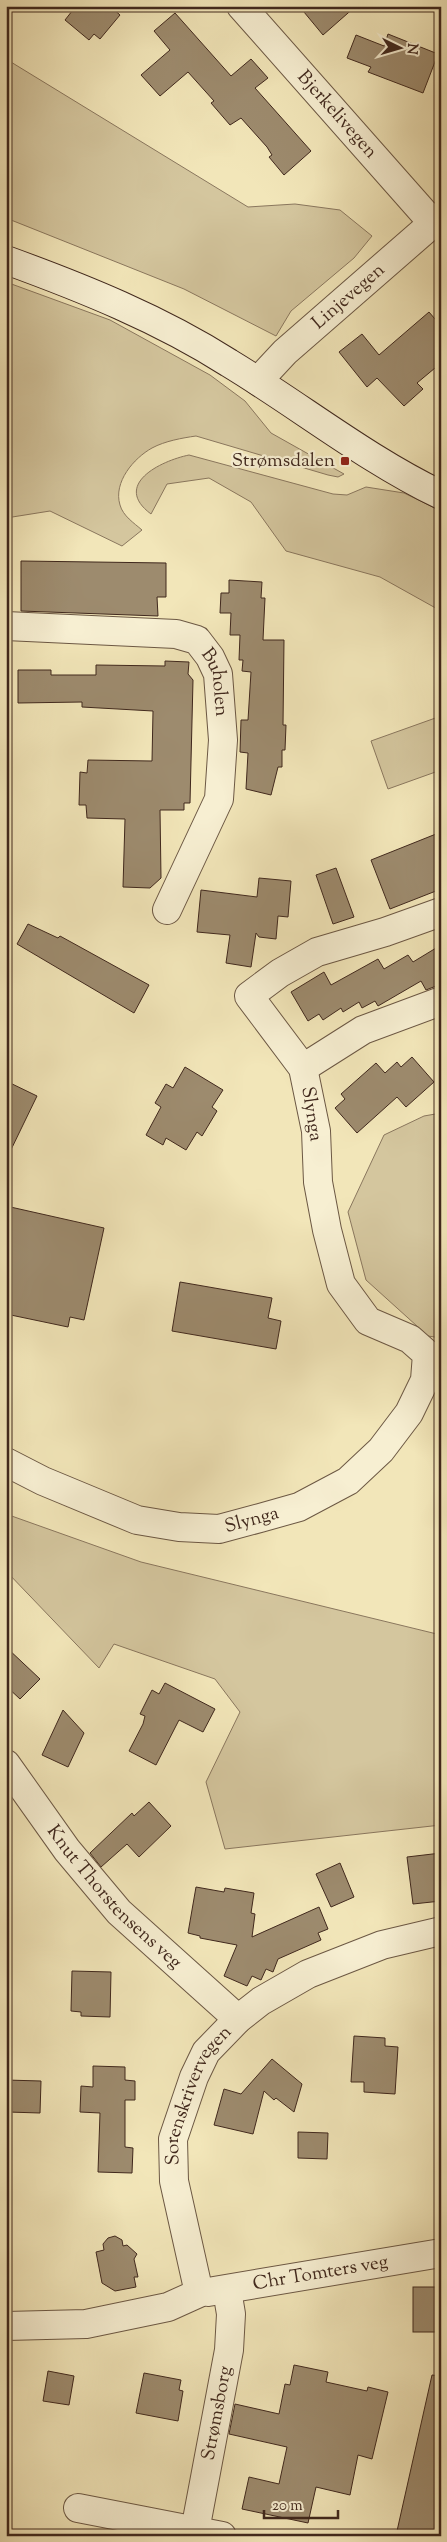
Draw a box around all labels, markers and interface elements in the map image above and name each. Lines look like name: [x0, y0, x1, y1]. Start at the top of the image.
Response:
north arrow: [374, 22, 424, 72]
text: N: [401, 43, 421, 55]
street label: Bjerkelivegen: [290, 64, 384, 165]
street label: Linjevegen: [306, 257, 391, 336]
place label: Strømsdalen: [232, 448, 335, 475]
marker: Strømsdalen: [339, 455, 351, 467]
street label: Buholen: [194, 642, 235, 717]
street label: Slynga: [293, 1085, 329, 1143]
street label: Slynga: [222, 1500, 282, 1540]
street label: Knut Thorstensens veg: [40, 1819, 188, 1976]
street label: Sorenskrivervegen: [159, 2020, 238, 2166]
street label: Chr Tomters veg: [251, 2249, 390, 2298]
street label: Strømsborg: [195, 2364, 239, 2463]
scale bar: [264, 2487, 338, 2519]
text: 20 m: [272, 2496, 303, 2517]

